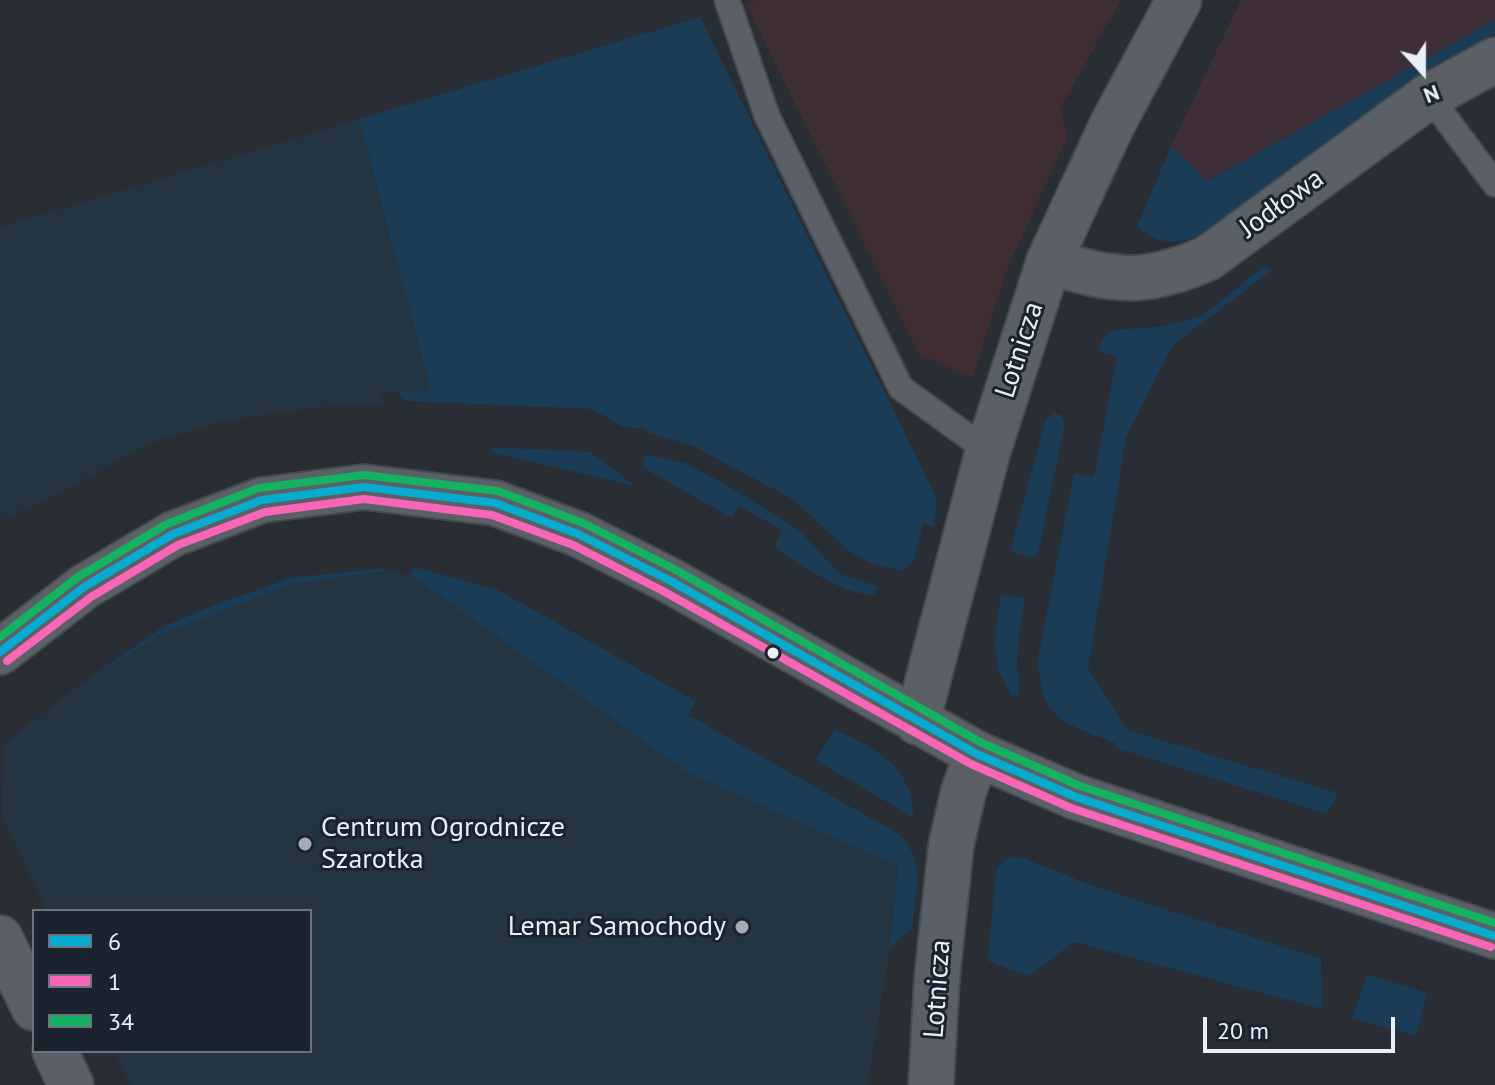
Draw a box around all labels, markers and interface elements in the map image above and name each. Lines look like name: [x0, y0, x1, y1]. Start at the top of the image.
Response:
north arrow: [1383, 32, 1463, 112]
text: N: [1420, 79, 1443, 110]
street label: Jodłowa: [1233, 162, 1331, 246]
street label: Lotnicza: [989, 298, 1051, 402]
unlabelled marker: [765, 645, 781, 661]
place label: Centrum Ogrodnicze Szarotka: [321, 811, 565, 877]
marker: Centrum Ogrodnicze Szarotka: [296, 835, 314, 853]
legend: [32, 909, 312, 1053]
place label: Lemar Samochody: [508, 910, 726, 944]
marker: Lemar Samochody: [733, 918, 751, 936]
text: 6: [108, 926, 121, 957]
street label: Lotnicza: [918, 939, 958, 1039]
text: 1: [108, 966, 121, 997]
scale bar: [1207, 1001, 1399, 1051]
text: 34: [108, 1006, 134, 1037]
text: 20 m: [1217, 1015, 1269, 1046]

